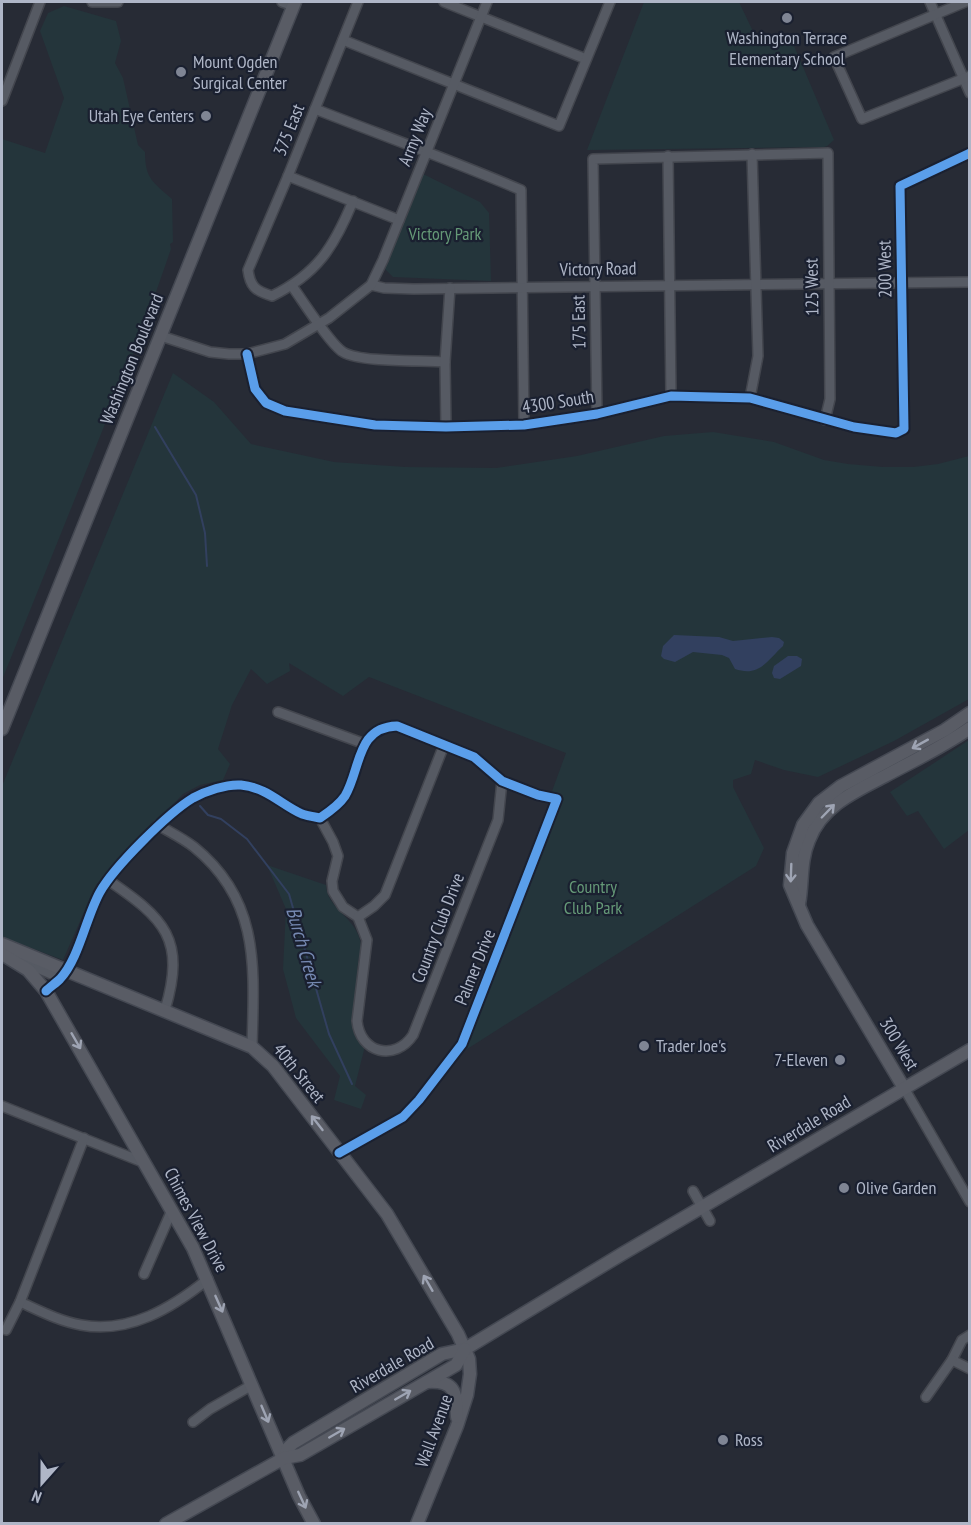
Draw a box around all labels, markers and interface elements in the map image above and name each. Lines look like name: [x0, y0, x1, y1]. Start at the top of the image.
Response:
marker: Washington Terrace Elementary School: [780, 11, 794, 25]
place label: Washington Terrace Elementary School: [727, 26, 847, 70]
place label: Mount Ogden Surgical Center: [193, 50, 287, 94]
marker: Mount Ogden Surgical Center: [174, 65, 188, 79]
street label: 375 East: [268, 100, 309, 159]
place label: Utah Eye Centers: [89, 104, 194, 127]
street label: Army Way: [393, 104, 437, 169]
marker: Utah Eye Centers: [199, 109, 213, 123]
park label: Victory Park: [408, 222, 481, 245]
street label: 200 West: [872, 240, 897, 298]
street label: Victory Road: [558, 256, 637, 281]
street label: 125 West: [799, 258, 824, 316]
street label: Washington Boulevard: [95, 290, 168, 428]
street label: 175 East: [567, 295, 590, 349]
street label: 4300 South: [520, 384, 595, 419]
one-way arrow: [912, 738, 929, 750]
one-way arrow: [821, 804, 835, 819]
one-way arrow: [785, 863, 796, 883]
street label: Country Club Drive: [406, 870, 469, 986]
park label: Country Club Park: [564, 875, 622, 919]
water label: Burch Creek: [280, 904, 328, 992]
street label: Palmer Drive: [449, 926, 500, 1008]
street label: 300 West: [875, 1013, 924, 1074]
one-way arrow: [70, 1032, 82, 1049]
place label: Trader Joe's: [656, 1034, 726, 1057]
street label: 40th Street: [268, 1038, 330, 1107]
marker: Trader Joe's: [637, 1039, 651, 1053]
place label: 7-Eleven: [774, 1048, 828, 1071]
marker: 7-Eleven: [833, 1053, 847, 1067]
street label: Riverdale Road: [763, 1090, 855, 1157]
one-way arrow: [310, 1116, 323, 1132]
street label: Chimes View Drive: [159, 1164, 234, 1276]
place label: Olive Garden: [856, 1176, 936, 1199]
marker: Olive Garden: [837, 1181, 851, 1195]
one-way arrow: [422, 1275, 434, 1292]
one-way arrow: [213, 1295, 225, 1313]
street label: Riverdale Road: [346, 1331, 438, 1398]
one-way arrow: [394, 1388, 411, 1400]
street label: Wall Avenue: [410, 1391, 457, 1470]
one-way arrow: [260, 1405, 271, 1423]
one-way arrow: [328, 1427, 345, 1439]
place label: Ross: [735, 1428, 763, 1451]
marker: Ross: [716, 1433, 730, 1447]
north arrow: [12, 1453, 72, 1513]
text: N: [29, 1486, 44, 1508]
one-way arrow: [296, 1491, 308, 1509]

